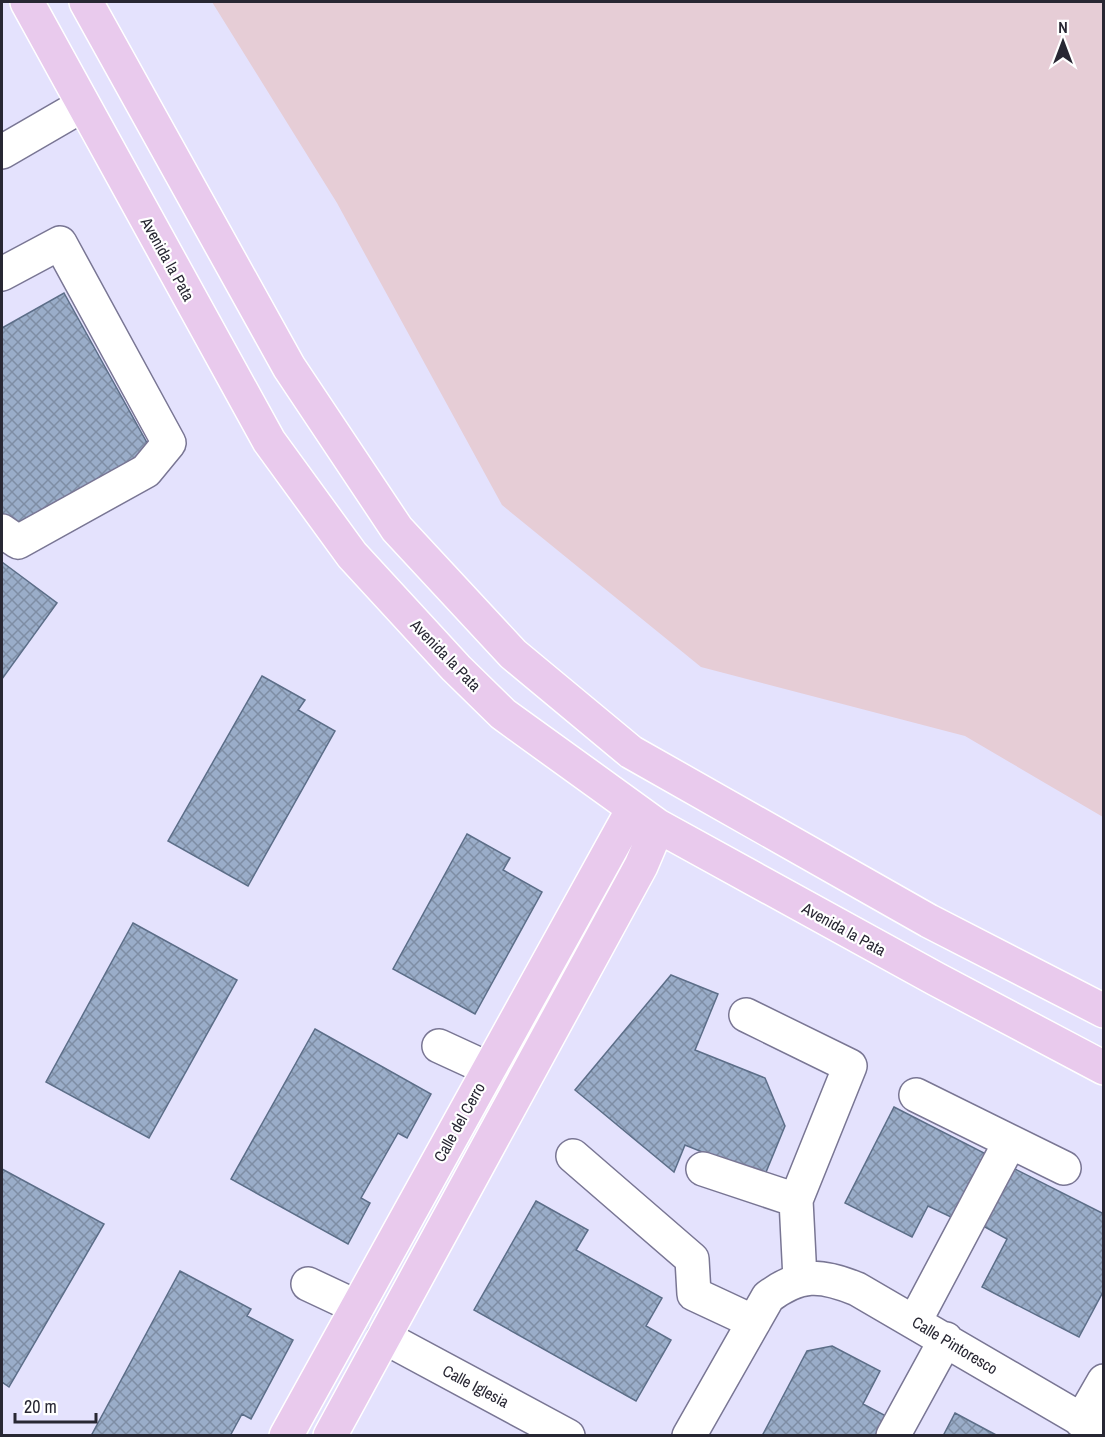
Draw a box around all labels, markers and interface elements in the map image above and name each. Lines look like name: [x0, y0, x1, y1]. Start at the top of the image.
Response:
north arrow: [1033, 12, 1093, 72]
text: N: [1058, 16, 1068, 38]
street label: Avenida la Pata: [135, 212, 200, 305]
street label: Avenida la Pata: [405, 613, 486, 696]
street label: Avenida la Pata: [797, 896, 890, 961]
street label: Calle del Cerro: [428, 1078, 490, 1166]
street label: Calle Pintoresco: [908, 1311, 1002, 1379]
street label: Calle Iglesia: [439, 1359, 514, 1413]
scale bar: [15, 1386, 96, 1424]
text: 20 m: [24, 1394, 57, 1419]

